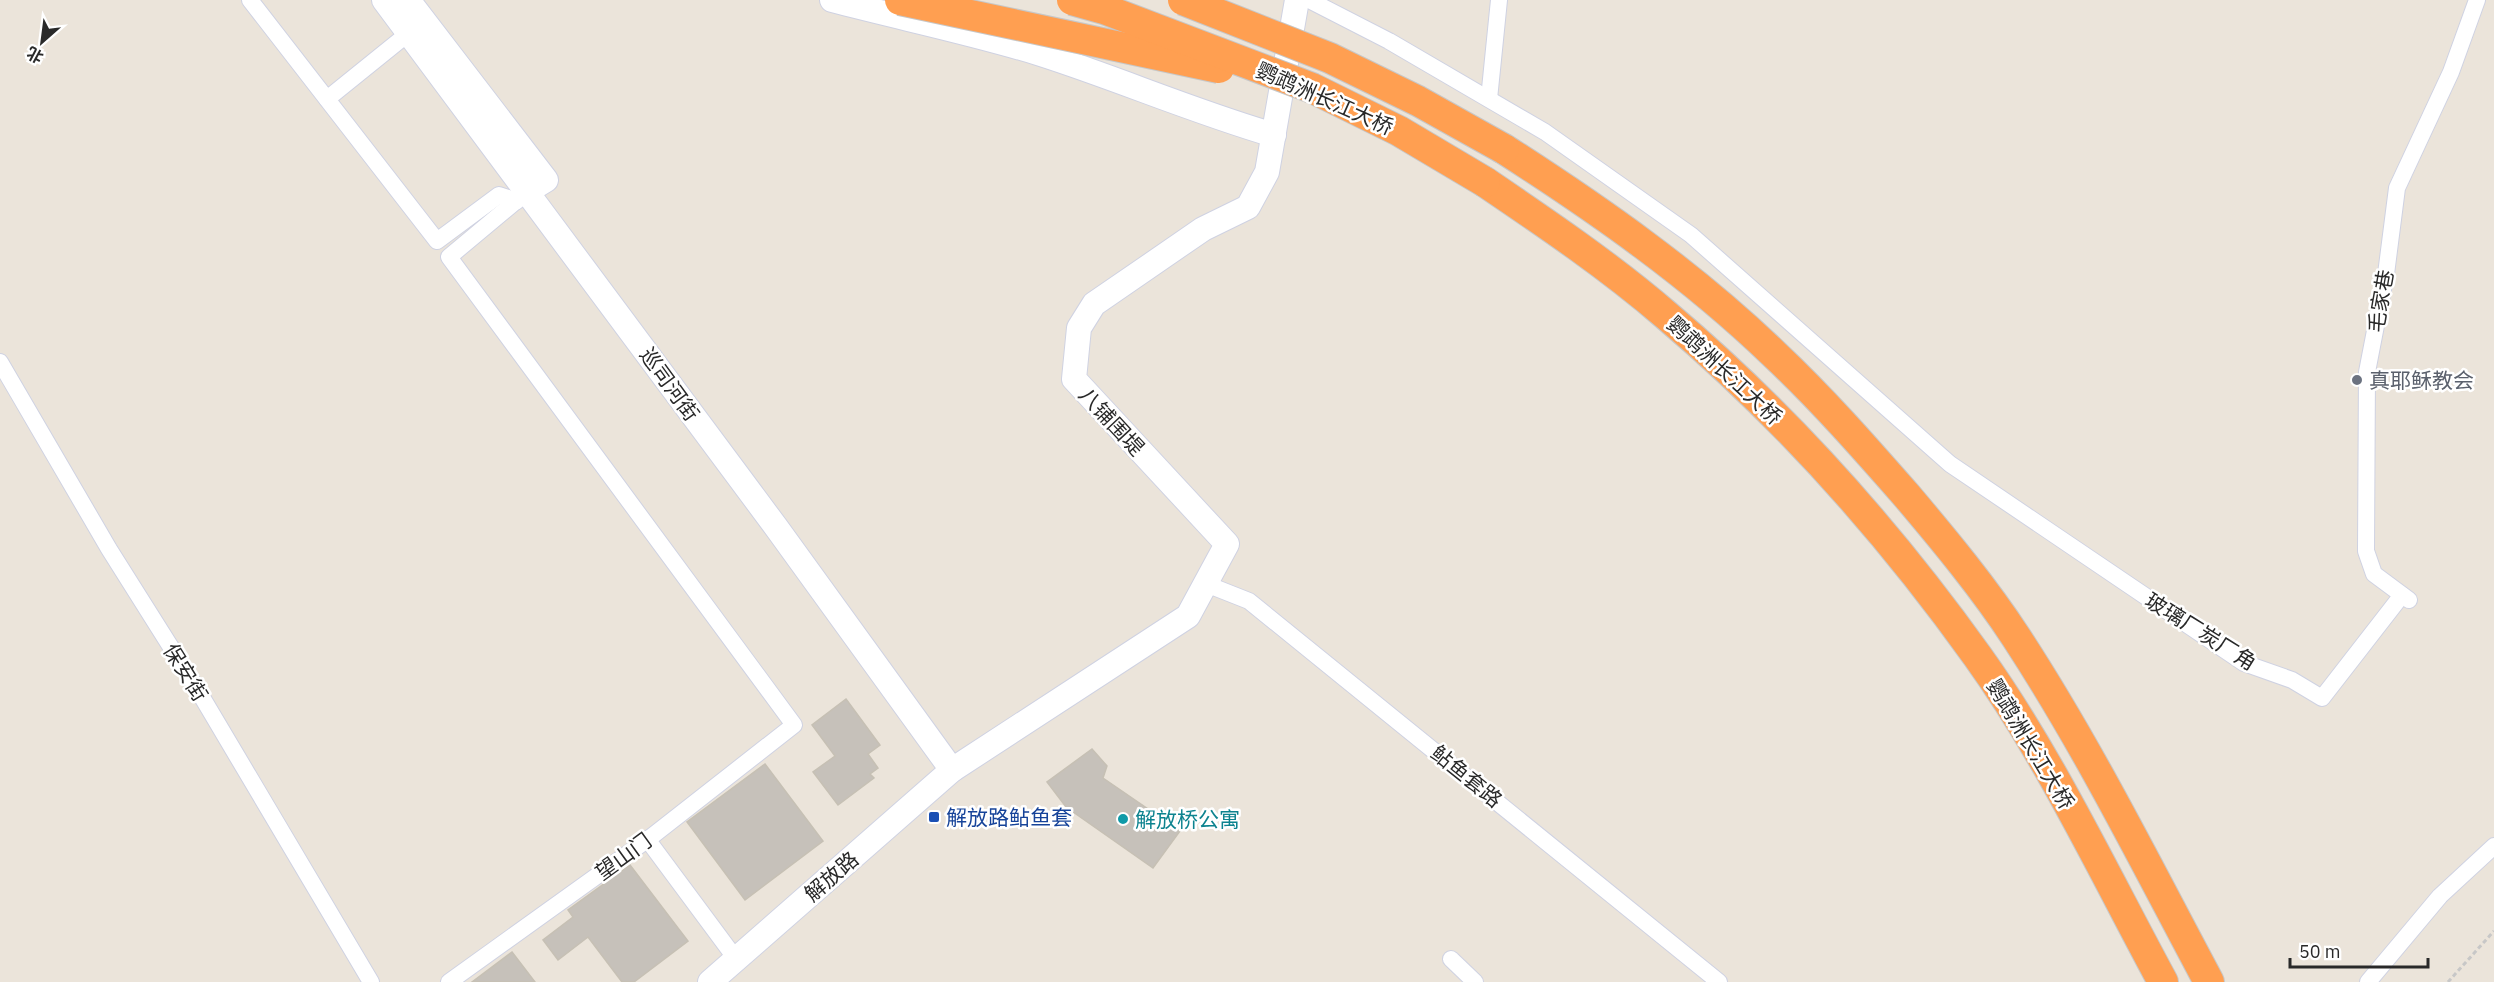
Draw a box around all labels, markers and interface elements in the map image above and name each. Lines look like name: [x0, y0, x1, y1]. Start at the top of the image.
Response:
north arrow: [12, 12, 72, 72]
text: 北: [23, 43, 47, 68]
street label: 鹦鹉洲长江大桥: [1252, 55, 1398, 141]
street label: 毛家巷: [2361, 268, 2399, 334]
street label: 鹦鹉洲长江大桥: [1662, 310, 1788, 430]
street label: 巡司河街: [634, 342, 706, 426]
place label: 真耶稣教会: [2369, 366, 2474, 394]
marker: 真耶稣教会: [2350, 373, 2364, 387]
street label: 八铺围堤: [1073, 381, 1151, 461]
street label: 玻璃厂炭厂角: [2140, 586, 2262, 676]
street label: 保安街: [157, 638, 215, 706]
street label: 鹦鹉洲长江大桥: [1981, 674, 2081, 814]
street label: 鲇鱼套路: [1426, 739, 1508, 813]
place label: 解放路鲇鱼套: [946, 803, 1072, 831]
place label: 解放桥公寓: [1135, 805, 1240, 833]
marker: 解放路鲇鱼套: [927, 810, 941, 824]
marker: 解放桥公寓: [1116, 812, 1130, 826]
street label: 望山门: [589, 826, 657, 886]
street label: 解放路: [798, 845, 864, 907]
scale bar: [2290, 931, 2428, 969]
text: 50 m: [2299, 940, 2341, 963]

